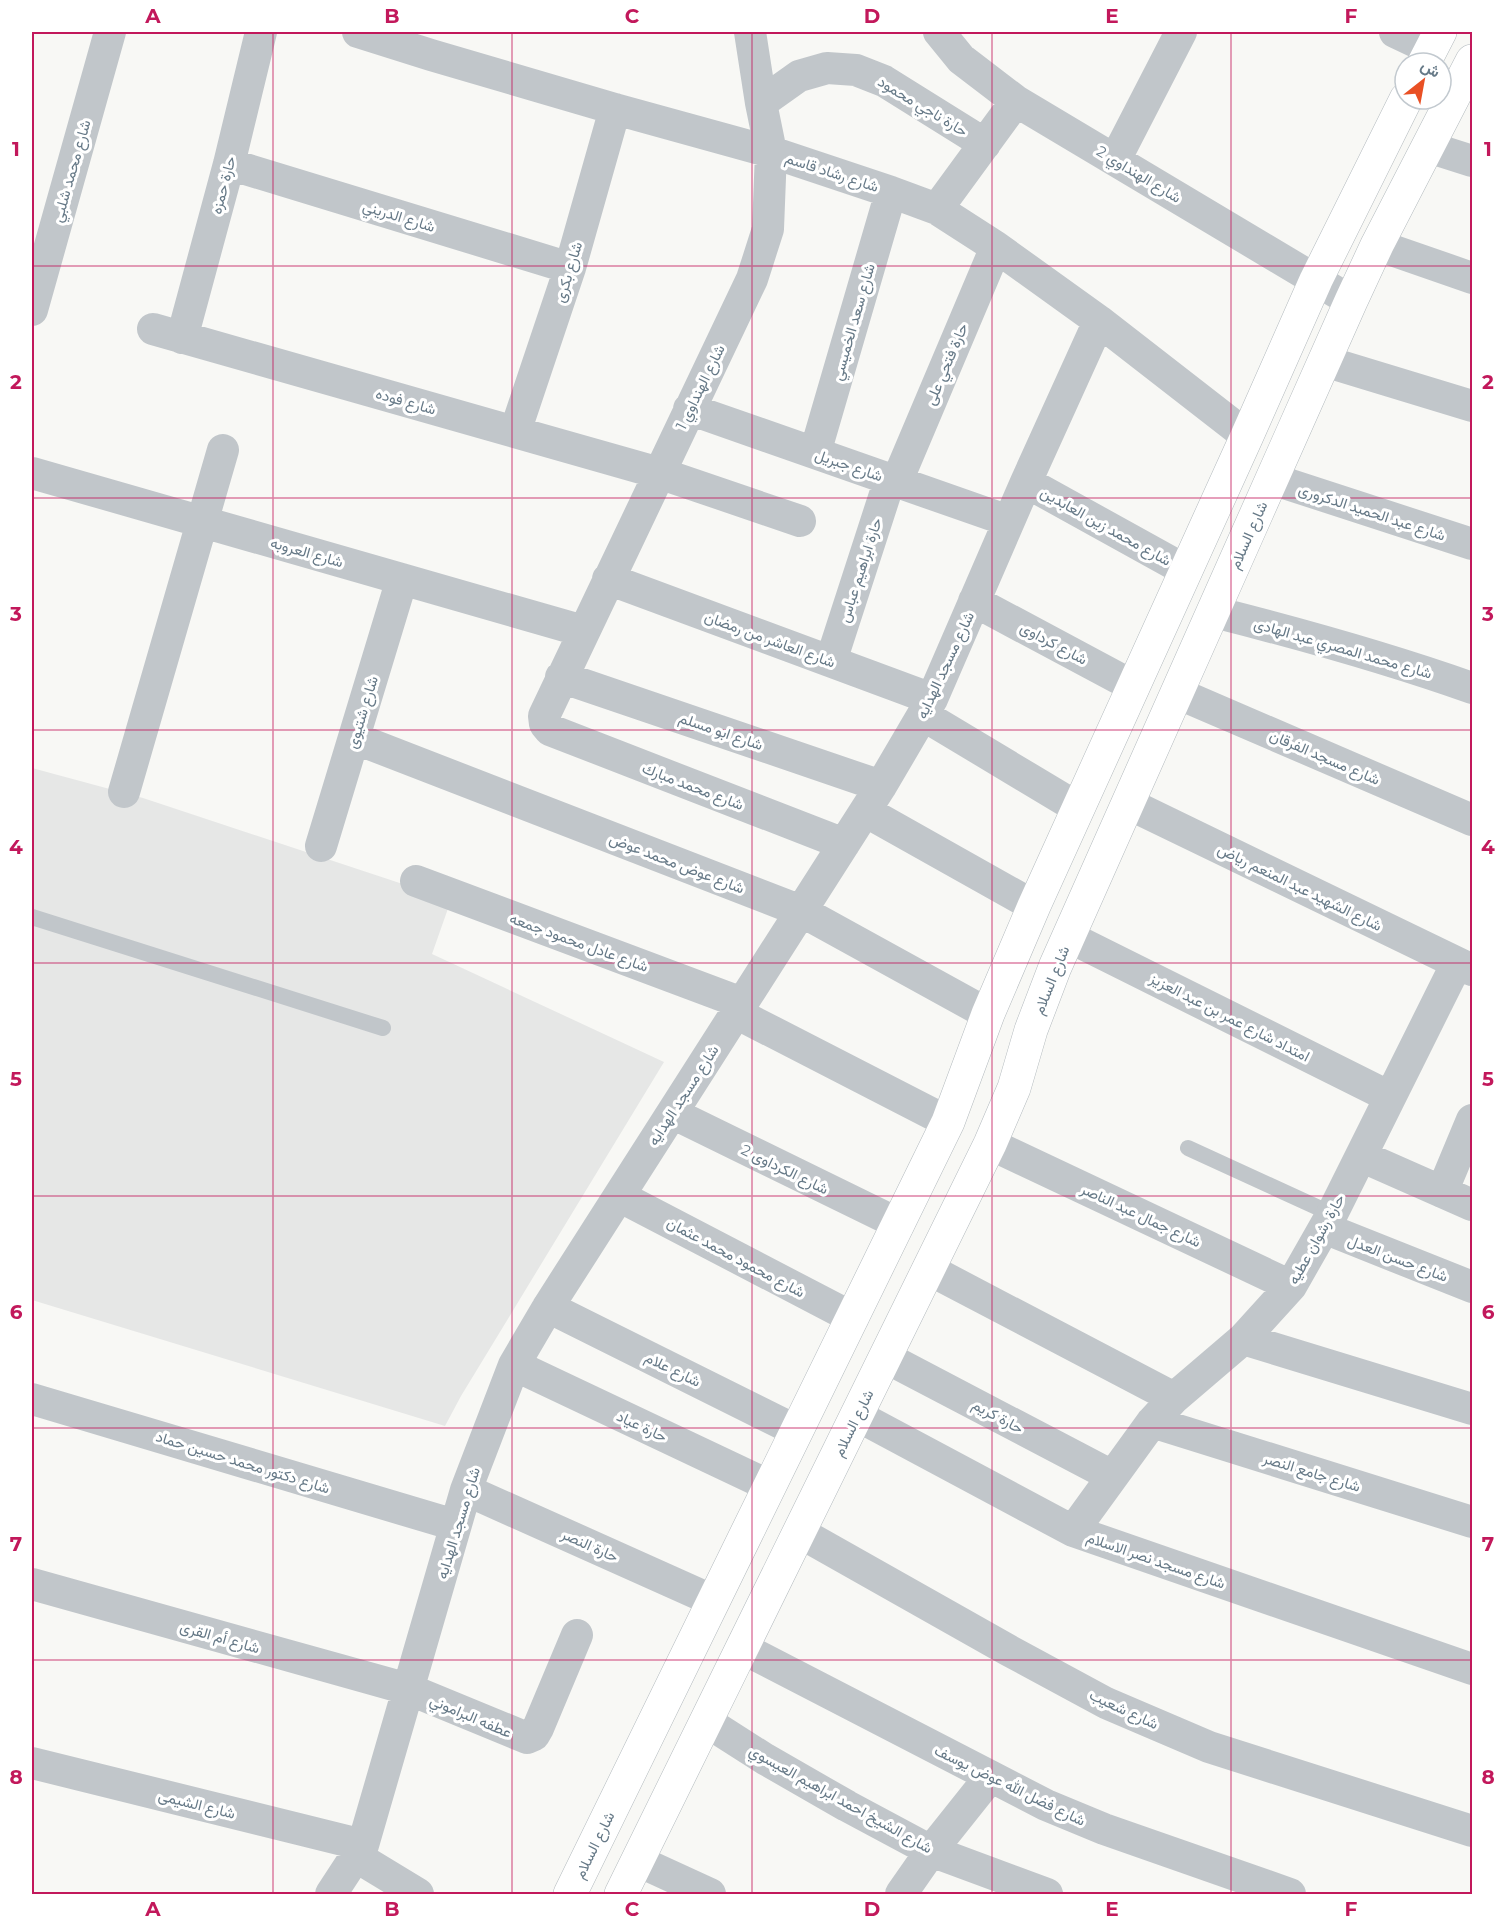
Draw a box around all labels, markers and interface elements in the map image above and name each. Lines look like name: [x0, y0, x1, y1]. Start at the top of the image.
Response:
text: A: [144, 4, 161, 28]
text: B: [384, 4, 400, 28]
text: C: [625, 4, 640, 28]
text: D: [864, 4, 880, 28]
text: E: [1105, 4, 1119, 28]
text: F: [1345, 4, 1358, 28]
north arrow: [1393, 51, 1453, 111]
text: ش: [1417, 55, 1444, 82]
street label: حارة ناجي محمود: [873, 72, 971, 144]
street label: شارع محمد شلبي: [47, 117, 99, 226]
text: 1: [12, 137, 20, 161]
text: 1: [1484, 137, 1492, 161]
street label: شارع الهنداوي 2: [1091, 141, 1185, 210]
street label: شارع رشاد قاسم: [782, 148, 881, 198]
street label: حارة حمزه: [206, 154, 240, 216]
street label: شارع الدريني: [359, 196, 438, 240]
street label: شارع بكرى: [550, 239, 588, 305]
street label: شارع سعد الخميسي: [827, 261, 883, 384]
street label: حارة فتحي على: [920, 320, 975, 409]
street label: شارع الهنداوي 1: [671, 341, 732, 434]
text: 2: [10, 370, 22, 394]
text: 2: [1482, 370, 1494, 394]
street label: شارع فوده: [373, 383, 438, 421]
street label: شارع جبريل: [812, 445, 886, 487]
street label: شارع عبد الحميد الدكرورى: [1296, 479, 1448, 547]
street label: شارع محمد زين العابدين: [1036, 482, 1175, 572]
street label: شارع السلام: [1225, 498, 1273, 573]
street label: حارة ابراهيم عباس: [834, 515, 887, 625]
street label: شارع العروبه: [268, 533, 346, 573]
text: 3: [9, 602, 22, 626]
text: 3: [1481, 602, 1494, 626]
street label: شارع العاشر من رمضان: [701, 607, 838, 673]
street label: شارع مسجد الهدايه: [912, 608, 980, 722]
street label: شارع محمد المصري عبد الهادى: [1251, 613, 1434, 686]
street label: شارع كرداوى: [1016, 617, 1091, 670]
street label: شارع شتيوى: [342, 673, 384, 751]
street label: شارع ابو مسلم: [676, 708, 766, 756]
street label: شارع مسجد الفرقان: [1266, 725, 1383, 791]
street label: شارع محمد مبارك: [639, 758, 747, 816]
street label: شارع عوض محمد عوض: [606, 828, 747, 899]
text: 4: [9, 835, 23, 859]
text: 4: [1481, 835, 1495, 859]
street label: شارع الشهيد عبد المنعم رياض: [1214, 839, 1385, 937]
street label: شارع عادل محمود جمعه: [506, 908, 651, 978]
street label: شارع السلام: [1029, 943, 1075, 1018]
street label: امتداد شارع عمر بن عبد العزيز: [1145, 968, 1313, 1067]
street label: شارع مسجد الهدايه: [643, 1041, 724, 1150]
text: 5: [10, 1067, 22, 1091]
text: 5: [1482, 1067, 1494, 1091]
street label: شارع الكرداوى 2: [737, 1140, 832, 1200]
street label: شارع جمال عبد الناصر: [1076, 1178, 1204, 1253]
street label: حارة رشوان عطيه: [1283, 1191, 1349, 1287]
street label: شارع محمود محمد عثمان: [663, 1213, 808, 1303]
street label: شارع حسن العدل: [1345, 1230, 1451, 1288]
text: 6: [10, 1300, 23, 1324]
text: 6: [1482, 1300, 1495, 1324]
street label: شارع علام: [641, 1347, 704, 1393]
street label: شارع السلام: [829, 1386, 879, 1461]
street label: حارة كريم: [969, 1395, 1027, 1438]
street label: حارة عياد: [614, 1406, 670, 1446]
street label: شارع دكتور محمد حسين حماد: [153, 1426, 332, 1499]
street label: شارع جامع النصر: [1260, 1448, 1363, 1498]
street label: شارع مسجد الهدايه: [432, 1465, 486, 1582]
street label: حارة النصر: [558, 1524, 621, 1566]
street label: شارع مسجد نصر الاسلام: [1083, 1527, 1228, 1595]
text: 7: [10, 1532, 22, 1556]
text: 7: [1482, 1532, 1494, 1556]
street label: شارع أم القرى: [177, 1617, 262, 1659]
street label: شارع شعيب: [1086, 1685, 1162, 1735]
street label: عطفه البراموني: [426, 1690, 515, 1746]
street label: شارع فضل الله عوض يوسف: [930, 1740, 1089, 1832]
street label: شارع الشيخ احمد ابراهيم العيسوي: [744, 1741, 936, 1861]
text: 8: [9, 1765, 23, 1789]
text: 8: [1481, 1765, 1495, 1789]
street label: شارع الشيمى: [156, 1785, 238, 1825]
street label: شارع السلام: [570, 1808, 620, 1883]
text: A: [144, 1897, 161, 1921]
text: B: [384, 1897, 400, 1921]
text: C: [625, 1897, 640, 1921]
text: D: [864, 1897, 880, 1921]
text: E: [1105, 1897, 1119, 1921]
text: F: [1345, 1897, 1358, 1921]

